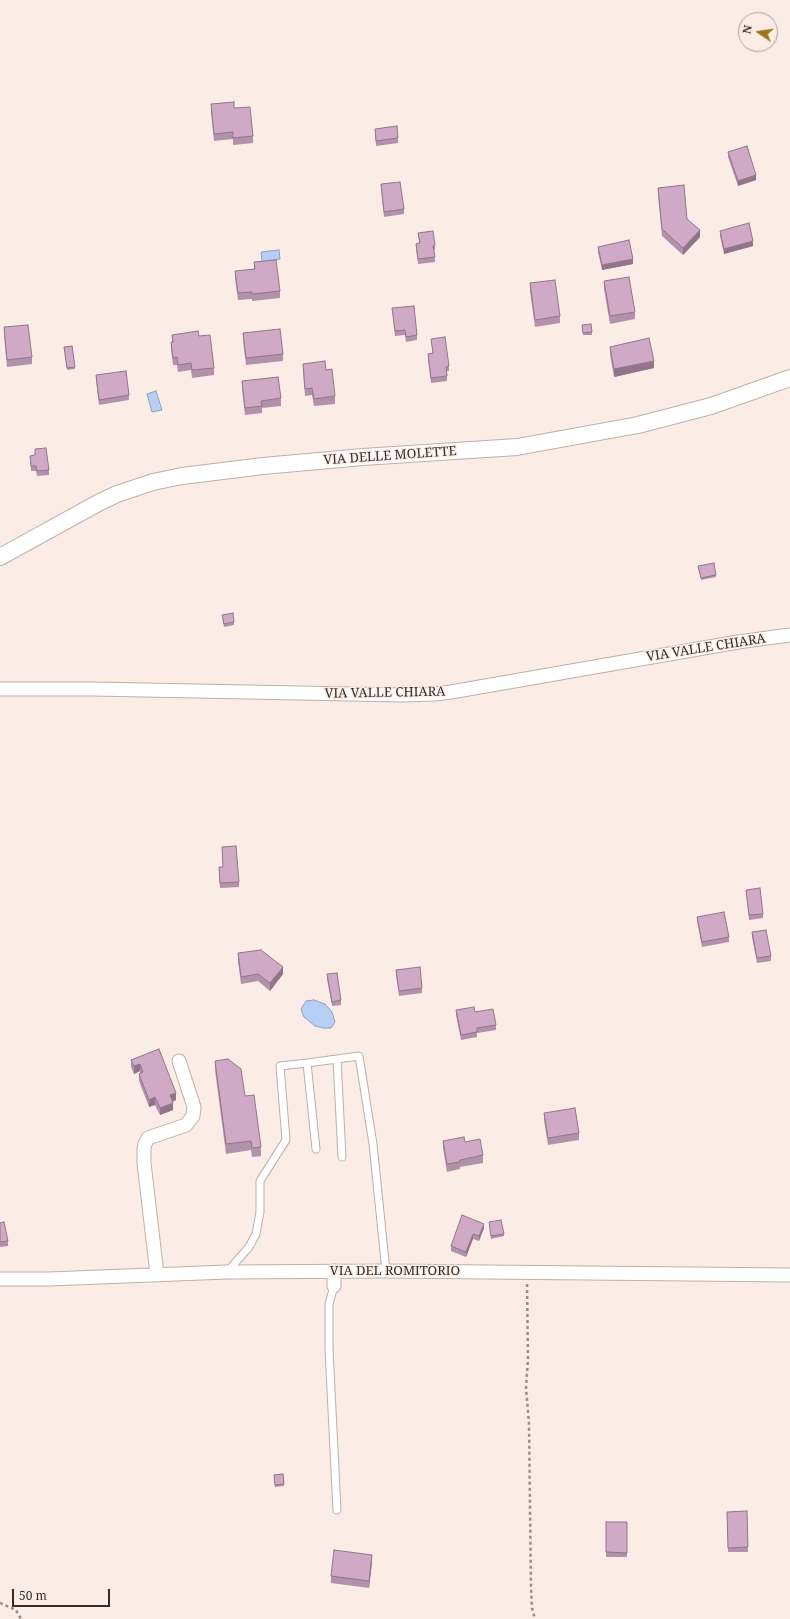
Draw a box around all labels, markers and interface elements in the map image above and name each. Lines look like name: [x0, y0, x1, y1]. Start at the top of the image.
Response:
north arrow: [738, 12, 778, 52]
text: N: [739, 24, 755, 35]
street label: VIA DELLE MOLETTE: [323, 444, 457, 468]
street label: VIA VALLE CHIARA: [645, 631, 767, 665]
street label: VIA VALLE CHIARA: [325, 684, 445, 702]
street label: VIA DEL ROMITORIO: [330, 1263, 460, 1279]
scale bar: [14, 1581, 112, 1607]
text: 50 m: [19, 1587, 47, 1604]

